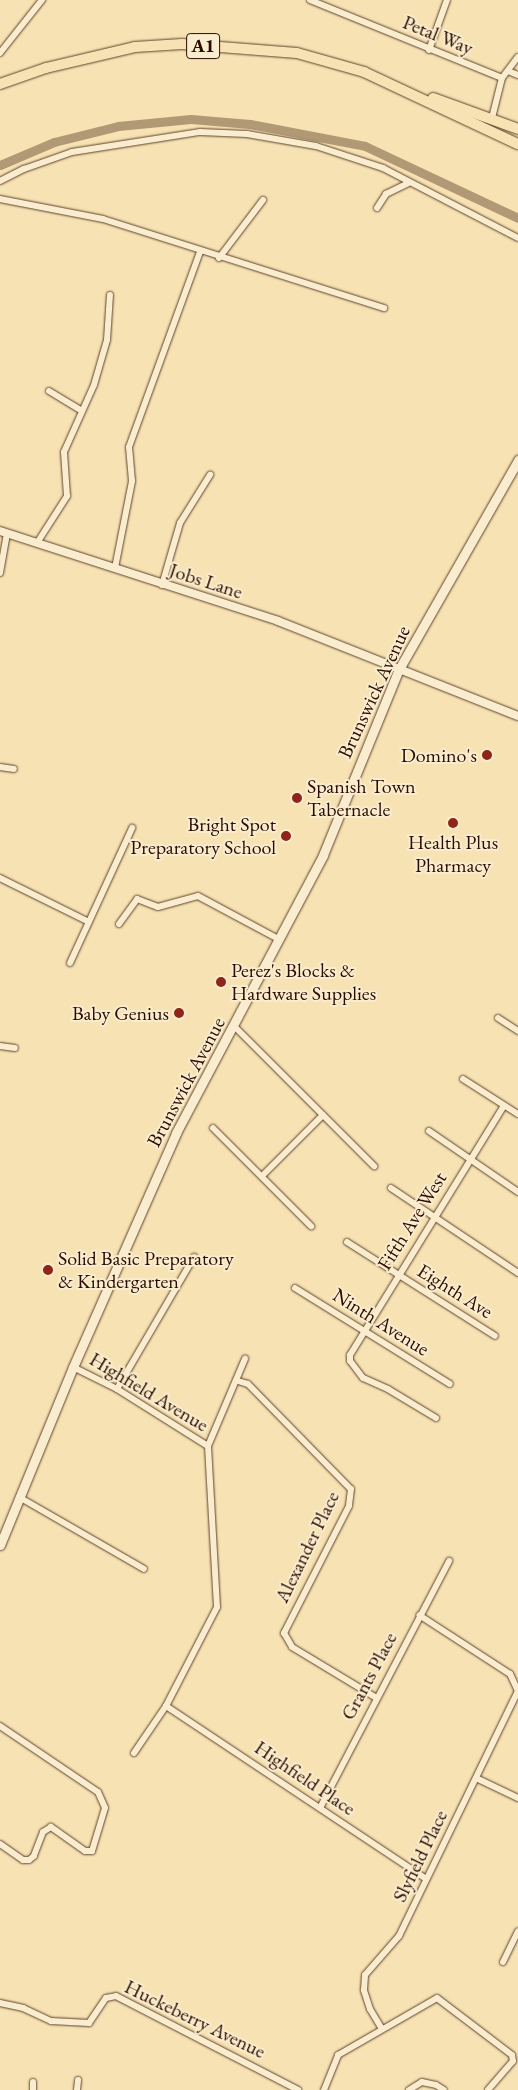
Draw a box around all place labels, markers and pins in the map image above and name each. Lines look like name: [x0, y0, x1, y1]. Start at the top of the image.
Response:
place label: Domino's: [401, 743, 477, 767]
marker: Domino's: [481, 749, 493, 761]
place label: Spanish Town Tabernacle: [307, 774, 416, 821]
marker: Spanish Town Tabernacle: [291, 792, 303, 804]
place label: Bright Spot Preparatory School: [130, 812, 276, 859]
marker: Health Plus Pharmacy: [447, 817, 459, 829]
marker: Bright Spot Preparatory School: [280, 830, 292, 842]
place label: Health Plus Pharmacy: [408, 831, 498, 878]
place label: Perez's Blocks & Hardware Supplies: [231, 958, 376, 1005]
marker: Perez's Blocks & Hardware Supplies: [215, 976, 227, 988]
place label: Baby Genius: [72, 1001, 169, 1025]
marker: Baby Genius: [173, 1007, 185, 1019]
place label: Solid Basic Preparatory & Kindergarten: [58, 1246, 234, 1293]
marker: Solid Basic Preparatory & Kindergarten: [42, 1264, 54, 1276]

